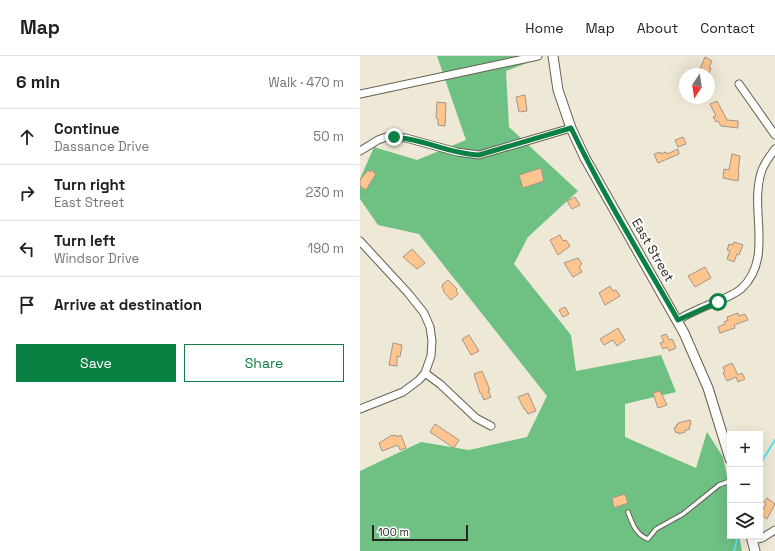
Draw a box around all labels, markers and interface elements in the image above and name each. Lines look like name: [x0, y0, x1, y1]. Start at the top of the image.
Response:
text: Map: [20, 15, 60, 40]
text: Home: [525, 19, 563, 37]
text: Map: [585, 19, 615, 37]
text: About: [637, 19, 678, 37]
text: Contact: [700, 19, 755, 37]
north arrow: [679, 68, 715, 104]
text: 6 min: [16, 71, 60, 93]
text: Walk · 470 m: [268, 74, 344, 91]
text: Continue: [54, 119, 120, 138]
icon: ahead: [16, 126, 38, 148]
text: 50 m: [313, 128, 344, 145]
route end: [385, 128, 403, 146]
text: Dassance Drive: [54, 138, 149, 155]
text: Turn right: [54, 175, 125, 194]
icon: right: [16, 182, 38, 204]
text: 230 m: [306, 184, 344, 201]
text: East Street: [54, 194, 125, 211]
street label: East Street: [628, 215, 678, 285]
text: Turn left: [54, 231, 116, 250]
icon: left: [16, 238, 38, 260]
text: 190 m: [308, 240, 344, 257]
text: Windsor Drive: [54, 250, 139, 267]
route start: [709, 293, 727, 311]
icon: arrive: [16, 294, 38, 316]
text: Arrive at destination: [54, 295, 202, 314]
button: Save: [16, 344, 176, 382]
button: Share: [184, 344, 344, 382]
map controls: [727, 431, 763, 539]
button: +: [727, 431, 763, 467]
button: −: [727, 467, 763, 503]
button: layers: [727, 503, 763, 539]
scale bar: [372, 523, 468, 542]
text: 100 m: [378, 525, 409, 539]

